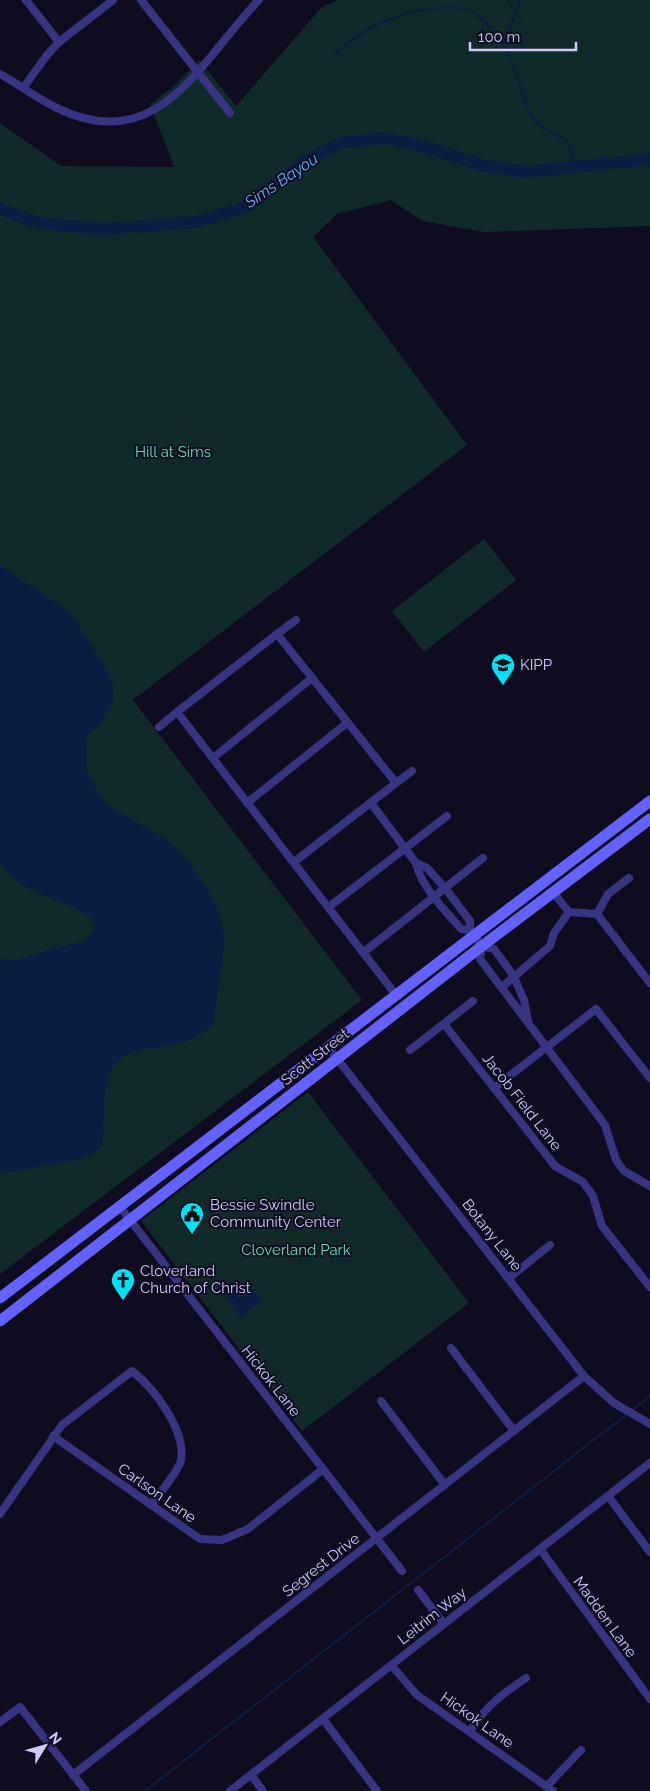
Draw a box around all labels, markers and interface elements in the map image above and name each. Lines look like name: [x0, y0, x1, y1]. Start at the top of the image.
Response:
scale bar: [470, 20, 576, 52]
text: 100 m: [478, 28, 520, 46]
water label: Sims Bayou: [240, 149, 321, 212]
park label: Hill at Sims: [135, 443, 211, 461]
school or university icon: KIPP: [490, 652, 516, 686]
place label: KIPP: [520, 656, 552, 674]
street label: Scott Street: [277, 1025, 353, 1089]
street label: Jacob Field Lane: [479, 1050, 566, 1154]
street label: Botany Lane: [458, 1195, 526, 1275]
place label: Bessie Swindle Community Center: [210, 1196, 342, 1231]
public building icon: Bessie Swindle Community Center: [179, 1201, 205, 1235]
park label: Cloverland Park: [241, 1241, 351, 1259]
place label: Cloverland Church of Christ: [140, 1262, 251, 1297]
church icon: Cloverland Church of Christ: [110, 1267, 136, 1301]
street label: Hickok Lane: [238, 1342, 304, 1420]
street label: Carlson Lane: [115, 1460, 200, 1527]
street label: Segrest Drive: [279, 1529, 363, 1601]
street label: Madden Lane: [570, 1573, 641, 1661]
street label: Leitrim Way: [394, 1584, 470, 1648]
street label: Hickok Lane: [437, 1688, 517, 1752]
north arrow: [20, 1721, 70, 1771]
text: N: [46, 1729, 65, 1747]

